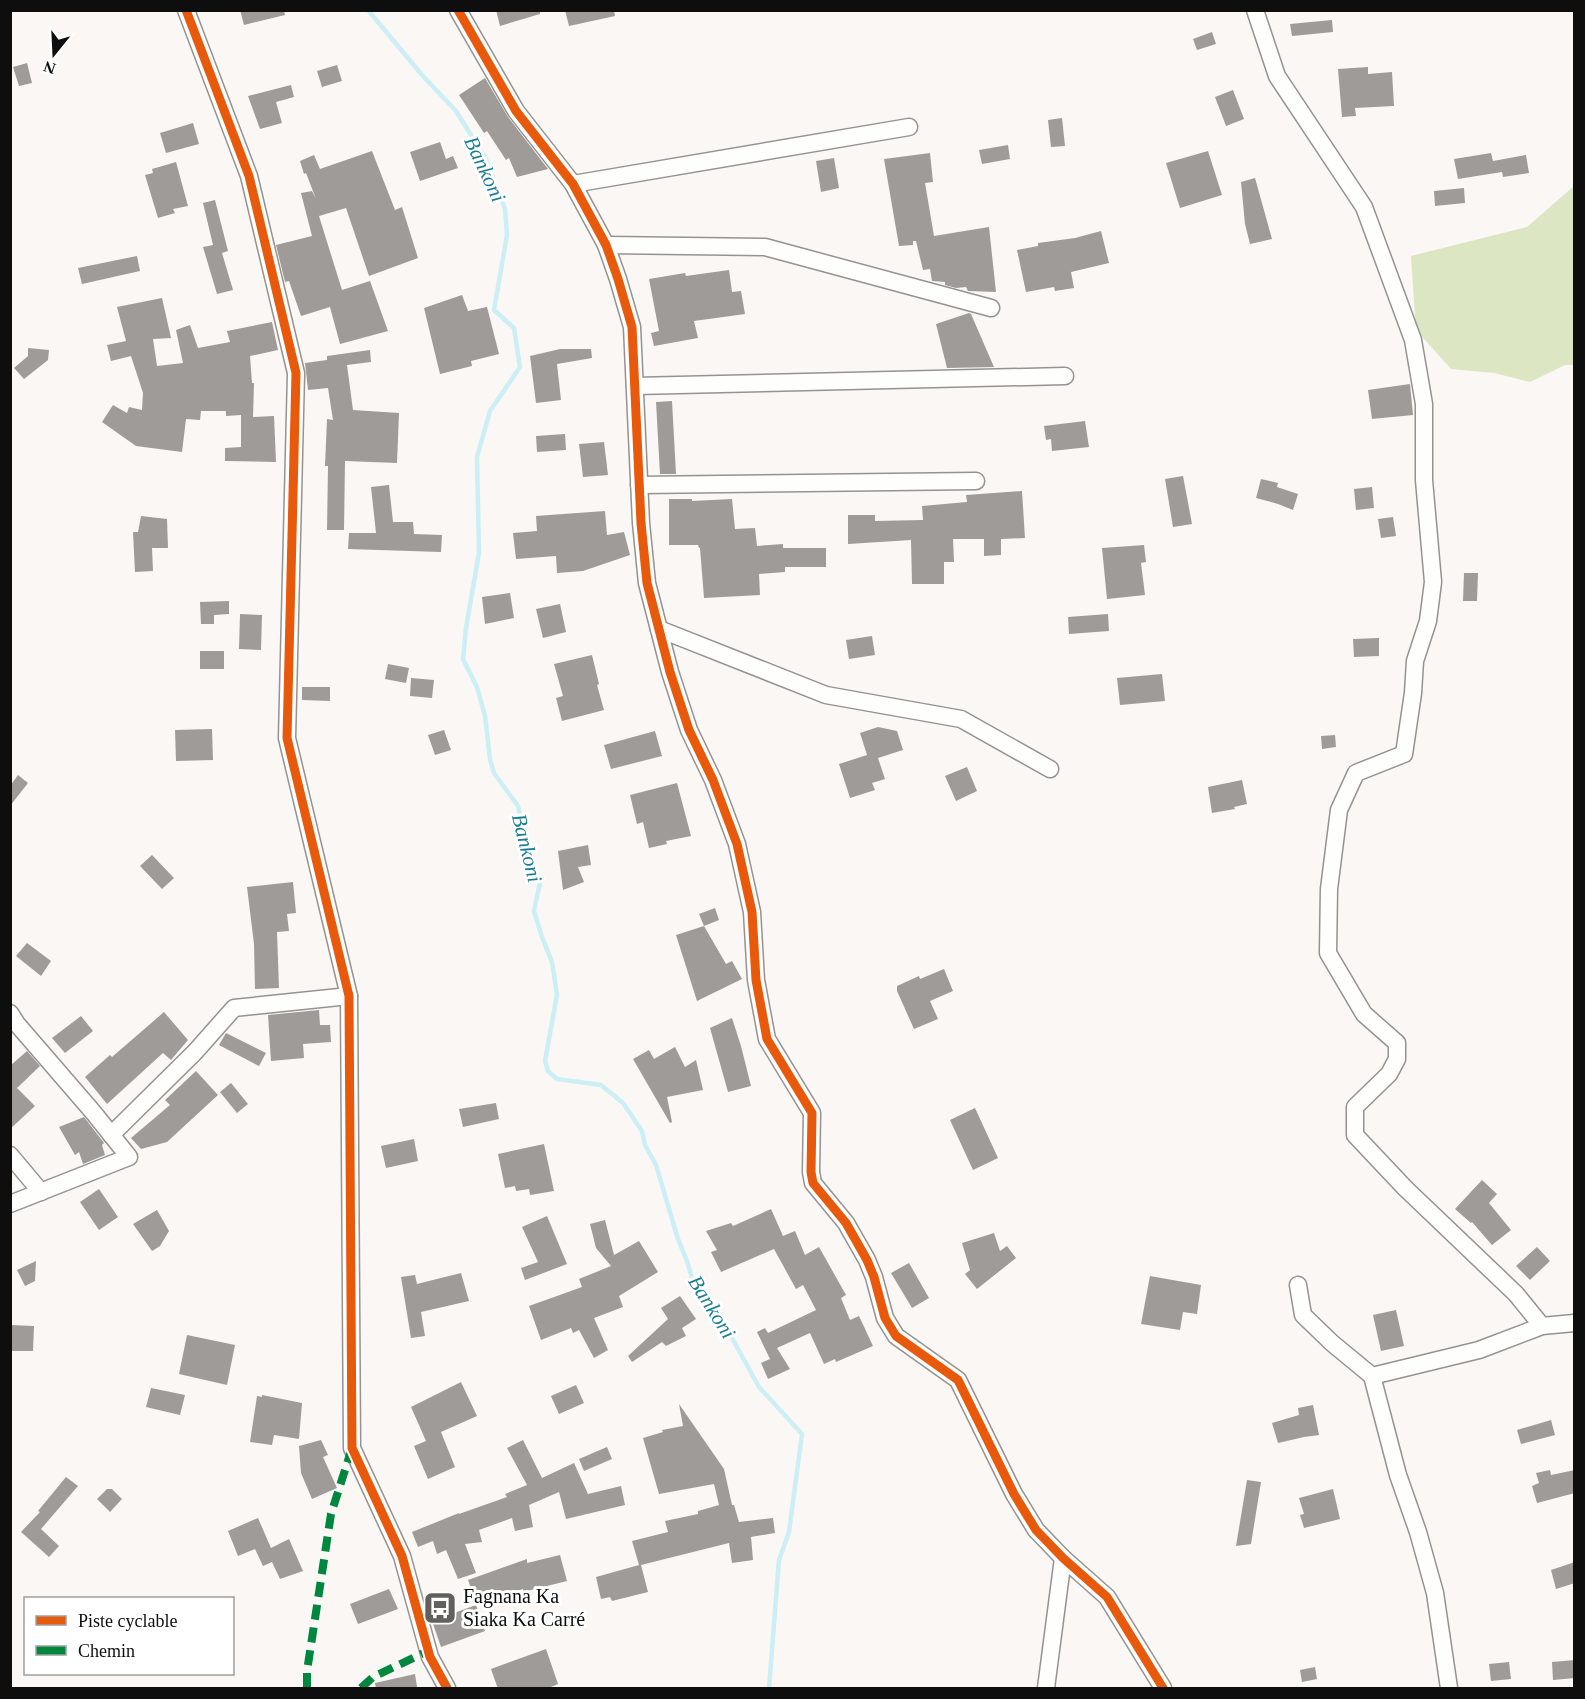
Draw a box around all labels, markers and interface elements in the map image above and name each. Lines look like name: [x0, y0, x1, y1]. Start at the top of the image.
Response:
north arrow: [24, 24, 84, 84]
text: N: [41, 58, 58, 78]
water label: Bankoni: [459, 132, 511, 206]
water label: Bankoni: [507, 811, 547, 885]
water label: Bankoni: [683, 1271, 741, 1343]
place label: Fagnana Ka Siaka Ka Carré: [463, 1585, 585, 1630]
bus stop icon: Fagnana Ka Siaka Ka Carré: [422, 1590, 458, 1626]
legend: [24, 1597, 234, 1675]
text: Piste cyclable: [78, 1611, 177, 1631]
text: Chemin: [78, 1641, 135, 1661]

